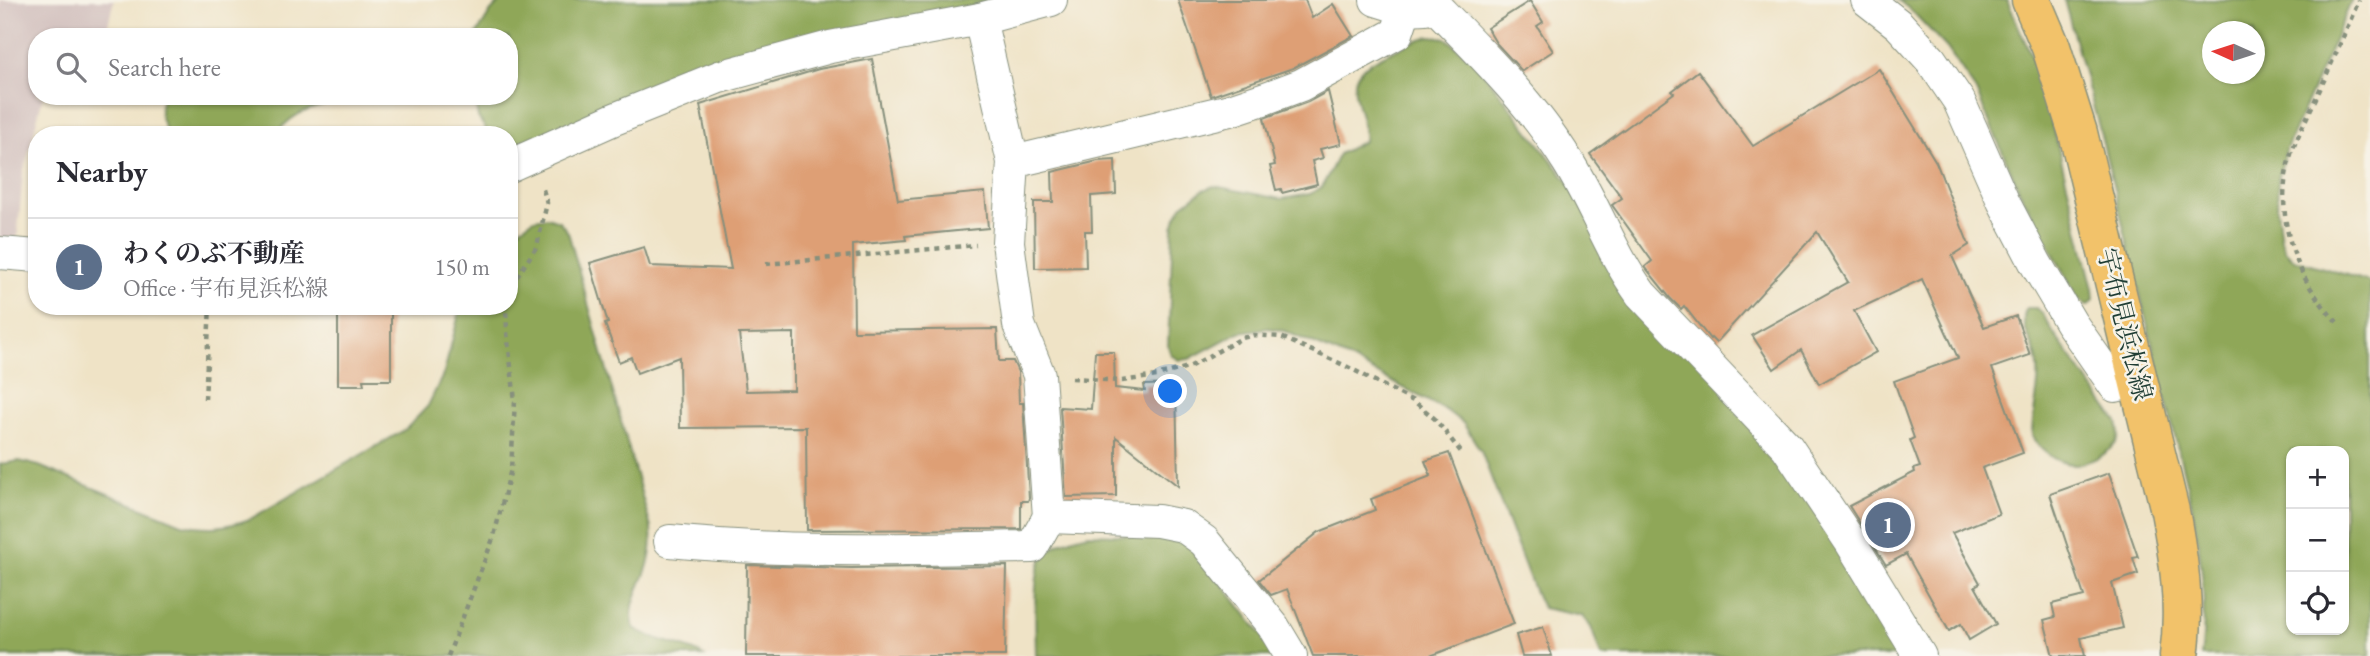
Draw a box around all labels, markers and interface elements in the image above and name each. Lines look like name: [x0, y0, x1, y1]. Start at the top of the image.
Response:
north arrow: [2202, 21, 2265, 84]
search box: [28, 28, 518, 105]
icon: search: [52, 48, 90, 86]
text: Search here: [108, 50, 221, 84]
text: Nearby: [56, 152, 148, 191]
text: わくのぶ不動産: [123, 236, 305, 270]
street label: 宇布見浜松線: [2090, 244, 2160, 404]
text: 1: [73, 252, 85, 282]
text: 150 m: [434, 252, 490, 282]
text: Office · 宇布見浜松線: [123, 273, 328, 303]
your location: [1153, 374, 1187, 408]
map controls: [2286, 446, 2349, 635]
button: +: [2286, 446, 2349, 509]
pin: 1: [1865, 499, 1911, 551]
button: −: [2286, 509, 2349, 572]
button: locate: [2286, 572, 2349, 635]

